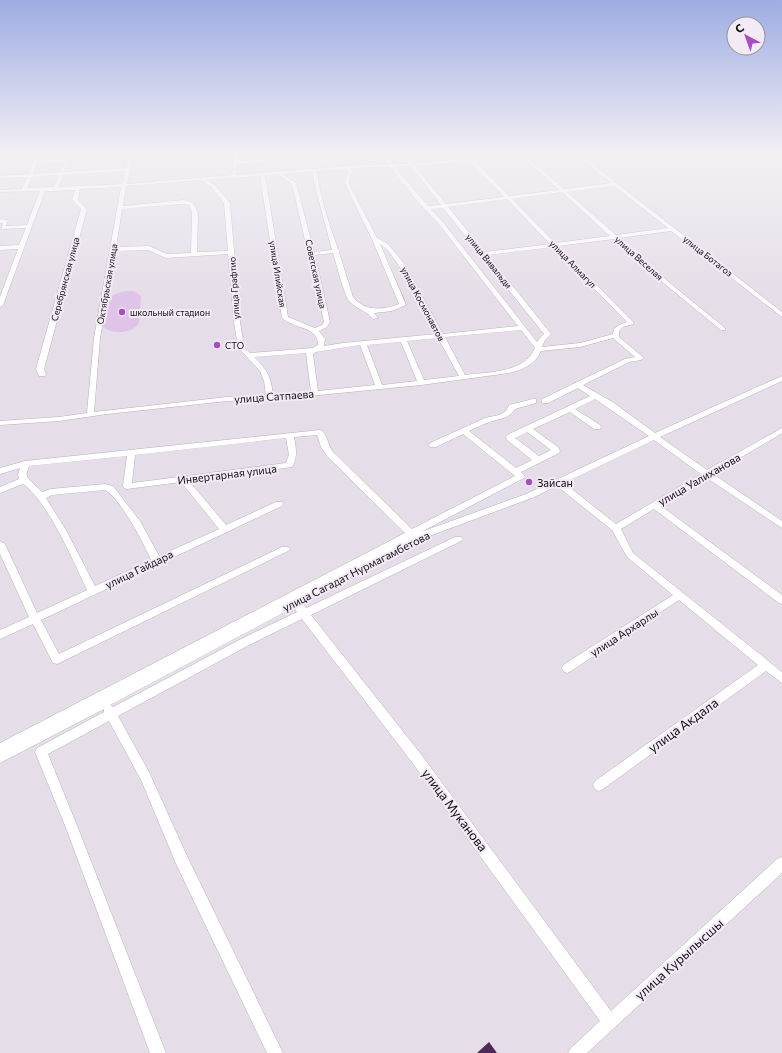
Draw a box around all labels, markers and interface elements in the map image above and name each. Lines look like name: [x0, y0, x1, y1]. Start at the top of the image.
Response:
north arrow: [726, 16, 766, 56]
text: С: [732, 20, 747, 35]
street label: улица Вивальди: [464, 231, 514, 291]
street label: улица Ботагоз: [681, 233, 735, 279]
street label: улица Веселая: [613, 234, 665, 283]
street label: Серебрянская улица: [48, 235, 82, 322]
street label: Советская улица: [303, 238, 329, 310]
street label: улица Алмагул: [547, 238, 599, 290]
street label: улица Илийская: [267, 240, 289, 308]
street label: Октябрьская улица: [95, 243, 120, 325]
street label: улица Графтио: [226, 256, 242, 320]
street label: улица Космонавтов: [399, 265, 447, 343]
marker: школьный стадион: [117, 307, 127, 317]
place label: школьный стадион: [130, 307, 210, 318]
marker: СТО: [212, 340, 222, 350]
place label: СТО: [225, 340, 244, 351]
street label: улица Сатпаева: [234, 387, 314, 405]
street label: улица Уалиханова: [656, 450, 742, 508]
street label: Инвертарная улица: [177, 461, 277, 487]
place label: Зайсан: [537, 476, 573, 489]
marker: Зайсан: [524, 477, 534, 487]
street label: улица Сагадат Нурмагамбетова: [280, 528, 432, 614]
street label: улица Гайдара: [103, 547, 175, 591]
street label: улица Архарлы: [588, 605, 660, 659]
street label: улица Акдала: [645, 694, 721, 756]
street label: улица Муканова: [419, 766, 491, 854]
street label: улица Курылысшы: [631, 915, 727, 1003]

